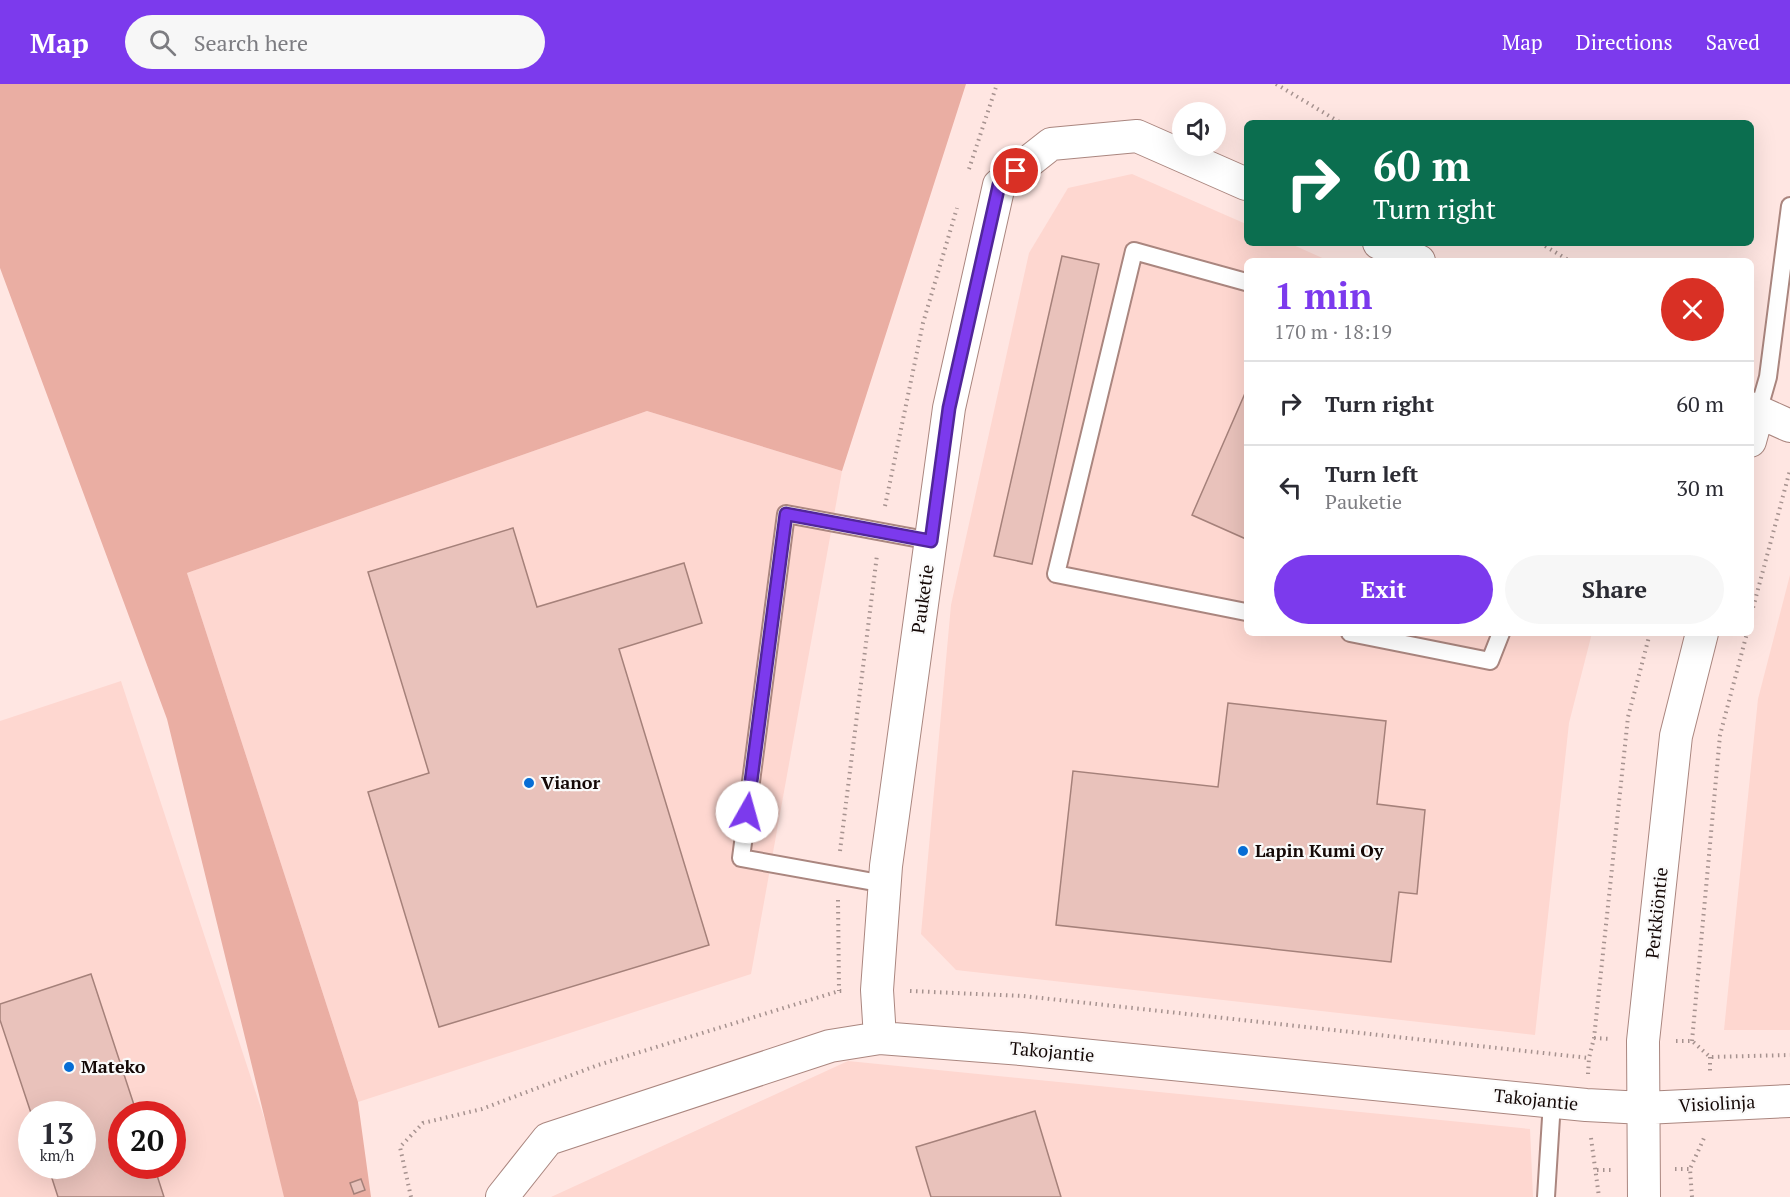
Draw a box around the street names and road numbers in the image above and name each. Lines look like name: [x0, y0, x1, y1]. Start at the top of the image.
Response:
street label: Pauketie: [905, 563, 939, 635]
street label: Perkkiöntie: [1639, 866, 1673, 960]
street label: Takojantie: [1009, 1035, 1095, 1067]
street label: Takojantie: [1493, 1083, 1580, 1115]
street label: Visiolinja: [1678, 1089, 1756, 1117]

